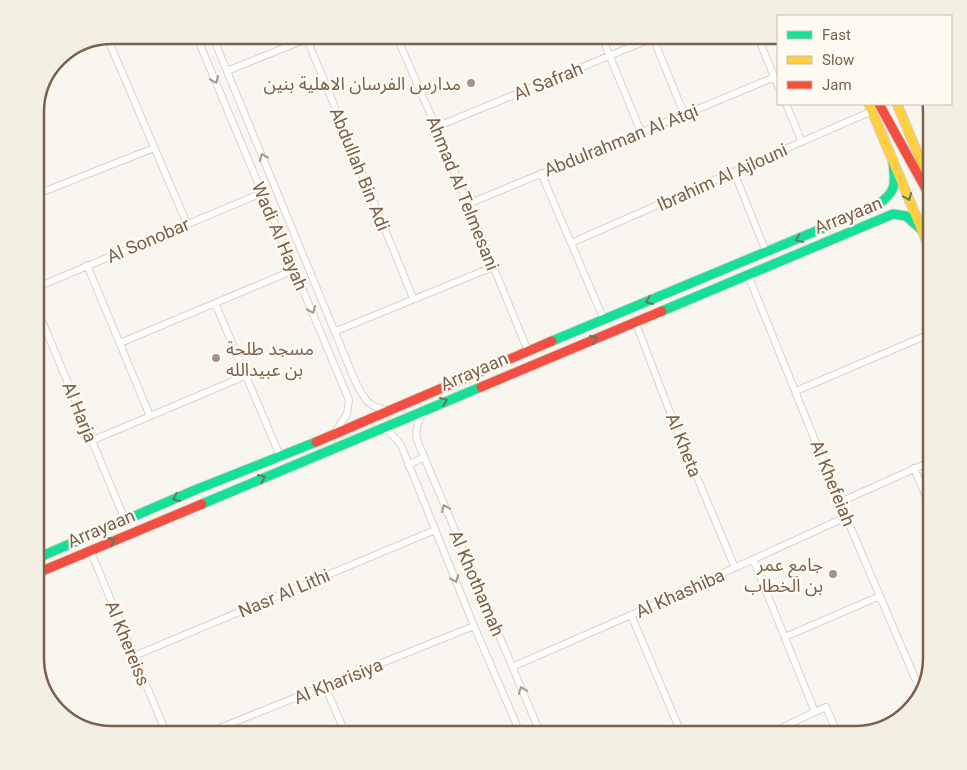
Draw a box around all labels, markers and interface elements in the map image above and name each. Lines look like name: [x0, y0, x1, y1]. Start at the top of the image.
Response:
legend: [777, 15, 952, 105]
text: Fast: [822, 26, 851, 44]
text: Slow: [822, 51, 854, 69]
street label: Al Safrah: [510, 58, 586, 104]
place label: مدارس الفرسان الاهلية بنين: [264, 73, 461, 95]
one-way arrow: [208, 75, 219, 84]
text: Jam: [822, 76, 852, 94]
marker: مدارس الفرسان الاهلية بنين: [465, 77, 477, 89]
street label: Abdulrahman Al Atqi: [541, 99, 701, 181]
street label: Abdullah Bin Adi: [326, 104, 394, 234]
street label: Ahmad Al Telmesani: [422, 113, 504, 273]
street label: Ibrahim Al Ajlouni: [654, 139, 790, 215]
one-way arrow: [258, 153, 269, 162]
street label: Wadi Al Hayah: [248, 179, 312, 293]
street label: Arrayaan: [811, 192, 885, 238]
one-way arrow: [902, 192, 912, 201]
street label: Al Sonobar: [104, 213, 192, 267]
one-way arrow: [795, 232, 804, 243]
one-way arrow: [645, 295, 654, 306]
one-way arrow: [306, 306, 316, 314]
one-way arrow: [589, 334, 598, 345]
place label: مسجد طلحة بن عبيدالله: [226, 338, 314, 381]
street label: Arrayaan: [437, 347, 511, 395]
marker: مسجد طلحة بن عبيدالله: [210, 352, 222, 364]
street label: Al Harja: [58, 379, 102, 445]
one-way arrow: [439, 397, 448, 408]
street label: Al Kheta: [662, 410, 706, 480]
street label: Al Khefeiah: [806, 437, 860, 529]
one-way arrow: [257, 474, 266, 485]
one-way arrow: [172, 492, 181, 503]
street label: Arrayaan: [64, 504, 138, 552]
one-way arrow: [441, 504, 452, 513]
street label: Al Khothamah: [445, 527, 509, 639]
one-way arrow: [107, 537, 116, 548]
place label: جامع عمر بن الخطاب: [744, 554, 823, 597]
street label: Nasr Al Lithi: [235, 564, 333, 622]
street label: Al Khashiba: [632, 564, 728, 622]
marker: جامع عمر بن الخطاب: [827, 568, 839, 580]
one-way arrow: [449, 574, 459, 583]
street label: Al Khereiss: [101, 597, 155, 689]
street label: Al Kharisiya: [291, 654, 385, 708]
one-way arrow: [518, 686, 528, 695]

